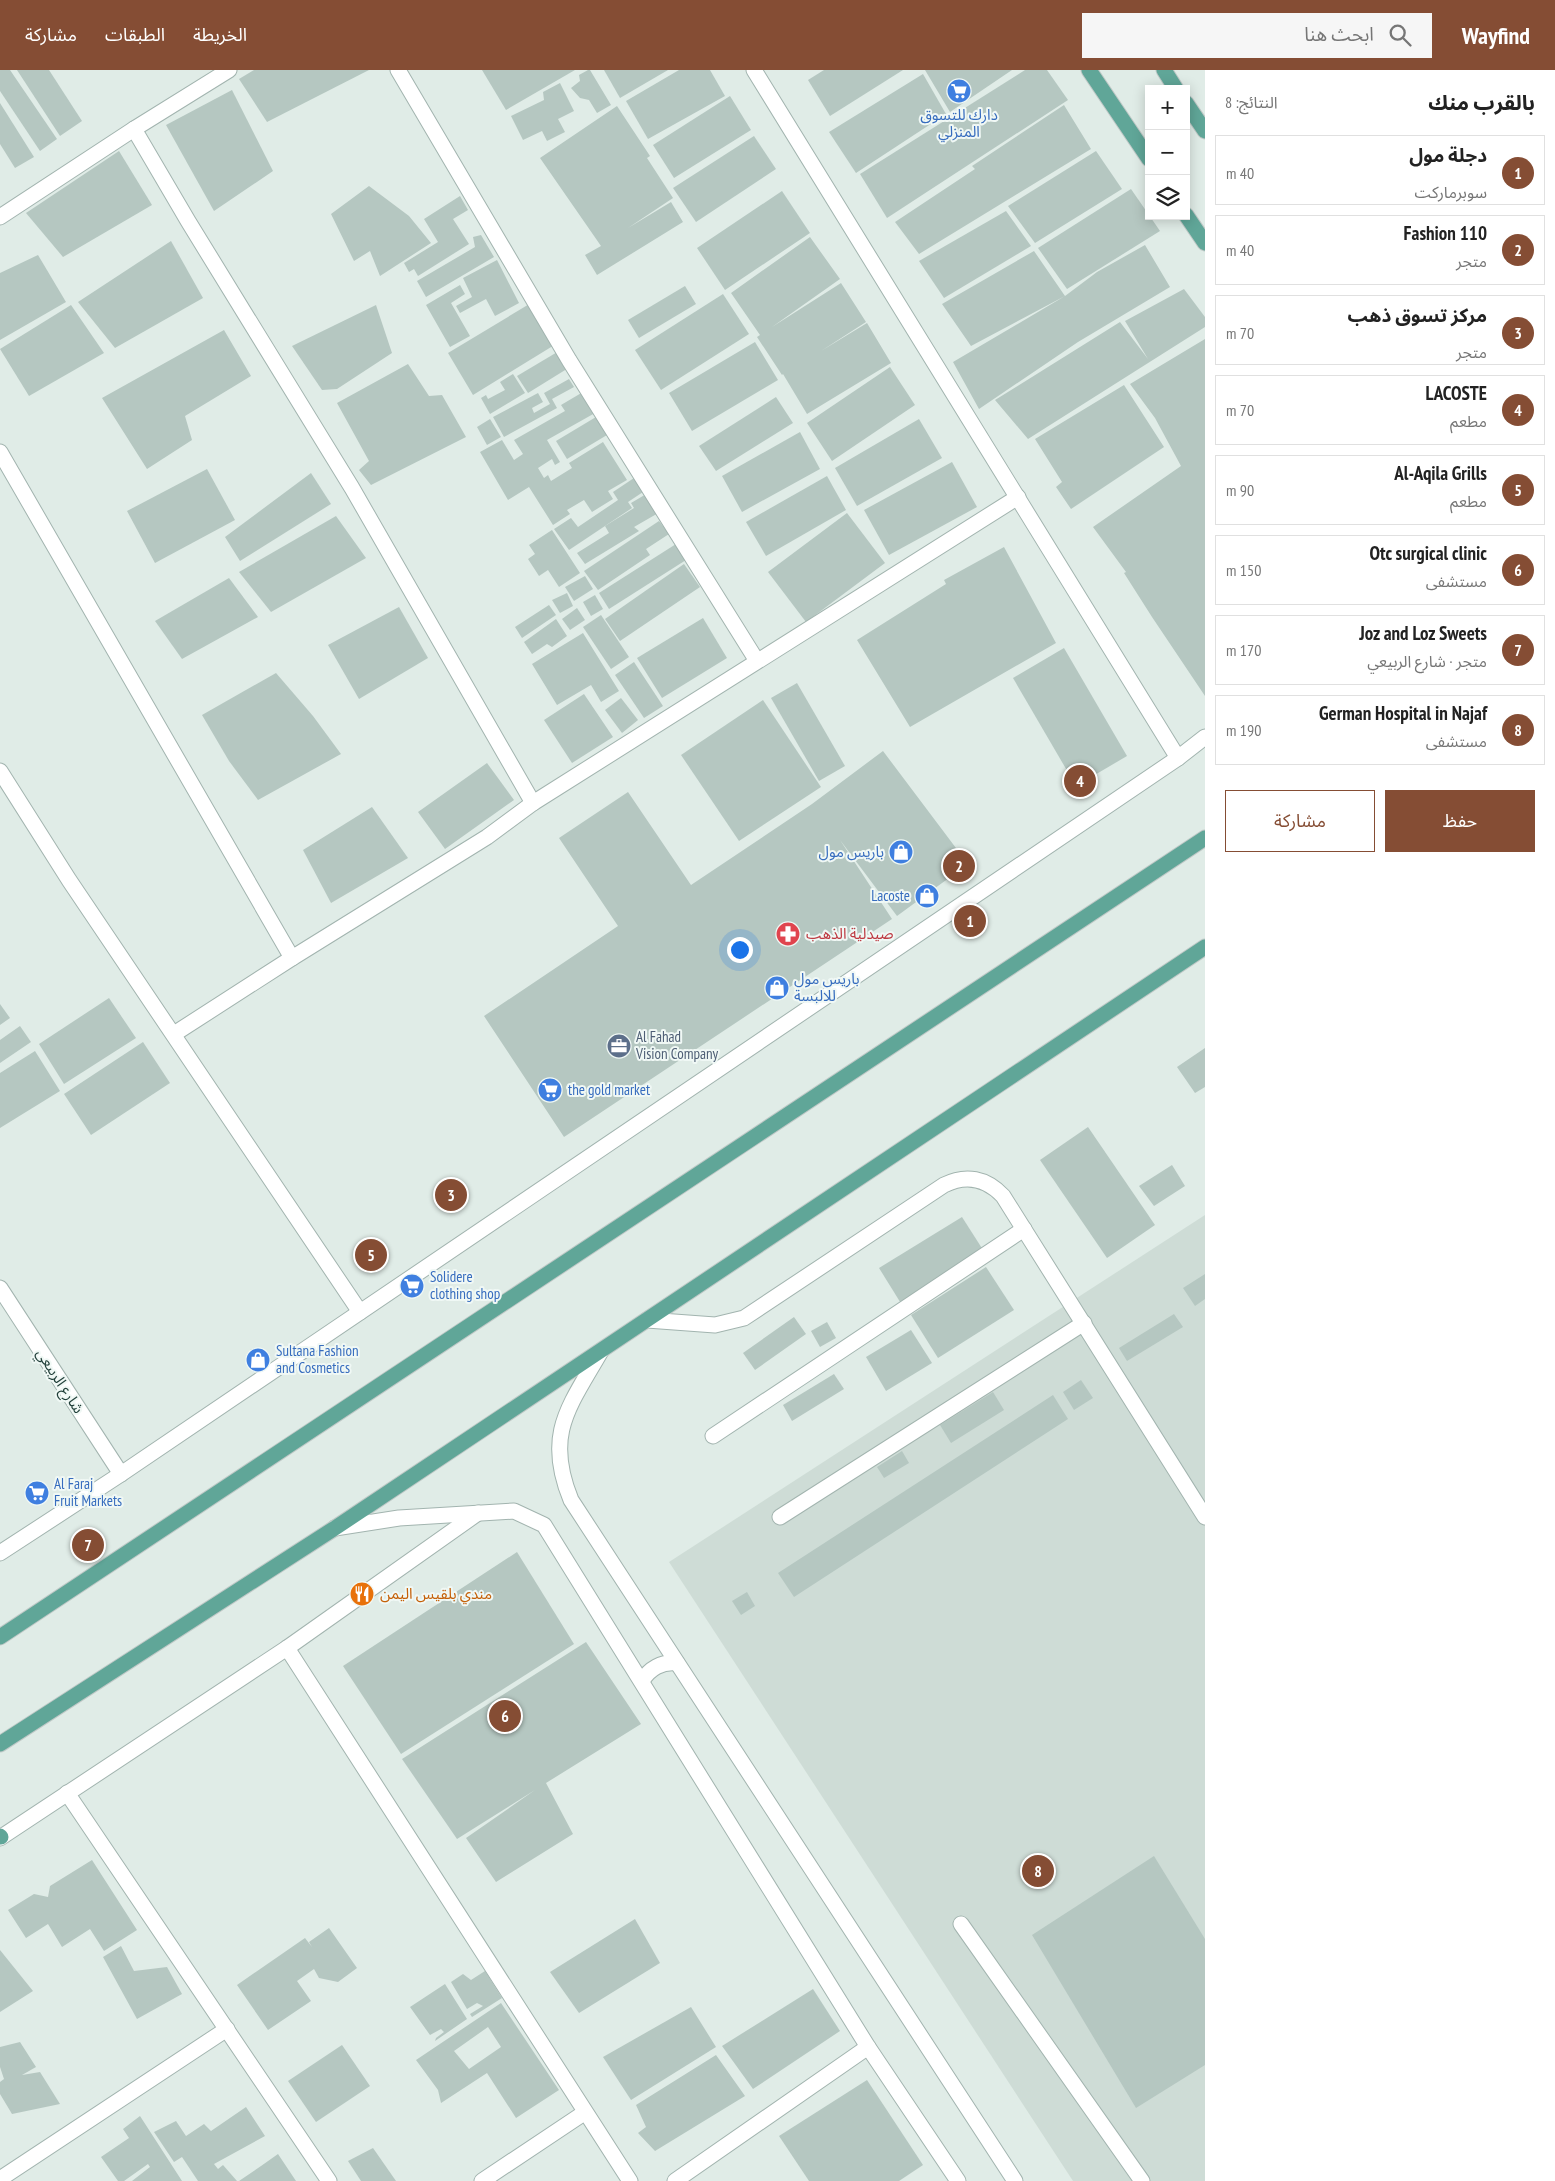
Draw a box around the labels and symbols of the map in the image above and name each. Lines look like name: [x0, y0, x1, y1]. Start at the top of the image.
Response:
supermarket icon: دارك للتسوق المنزلي: [946, 78, 972, 104]
place label: دارك للتسوق المنزلي: [920, 105, 998, 143]
pin: 4: [1064, 762, 1096, 800]
shop icon: باريس مول: [888, 839, 914, 865]
place label: باريس مول: [818, 842, 884, 861]
pin: 2: [943, 847, 975, 885]
shop icon: Lacoste: [914, 883, 940, 909]
place label: Lacoste: [871, 886, 910, 905]
pin: 1: [954, 902, 986, 940]
pharmacy icon: صيدلية الذهب: [775, 921, 801, 947]
place label: صيدلية الذهب: [806, 924, 894, 943]
your location: [727, 937, 753, 963]
place label: باريس مول للالبسة: [794, 969, 860, 1005]
shop icon: باريس مول للالبسة: [764, 975, 790, 1001]
place label: Al Fahad Vision Company: [635, 1027, 719, 1063]
office icon: Al Fahad Vision Company: [606, 1033, 632, 1059]
supermarket icon: the gold market: [537, 1077, 563, 1103]
place label: the gold market: [568, 1080, 650, 1099]
pin: 3: [435, 1176, 467, 1214]
pin: 5: [355, 1236, 387, 1274]
place label: Solidere clothing shop: [430, 1267, 500, 1303]
supermarket icon: Solidere clothing shop: [399, 1273, 425, 1299]
place label: Sultana Fashion and Cosmetics: [276, 1341, 359, 1377]
street label: شارع الربيعي: [30, 1345, 89, 1419]
shop icon: Sultana Fashion and Cosmetics: [245, 1347, 271, 1373]
place label: Al Faraj Fruit Markets: [54, 1474, 122, 1510]
supermarket icon: Al Faraj Fruit Markets: [24, 1480, 50, 1506]
pin: 7: [72, 1526, 104, 1564]
restaurant icon: مندي بلقيس اليمن: [349, 1581, 375, 1607]
place label: مندي بلقيس اليمن: [380, 1584, 492, 1605]
pin: 6: [489, 1697, 521, 1735]
pin: 8: [1022, 1852, 1054, 1890]

